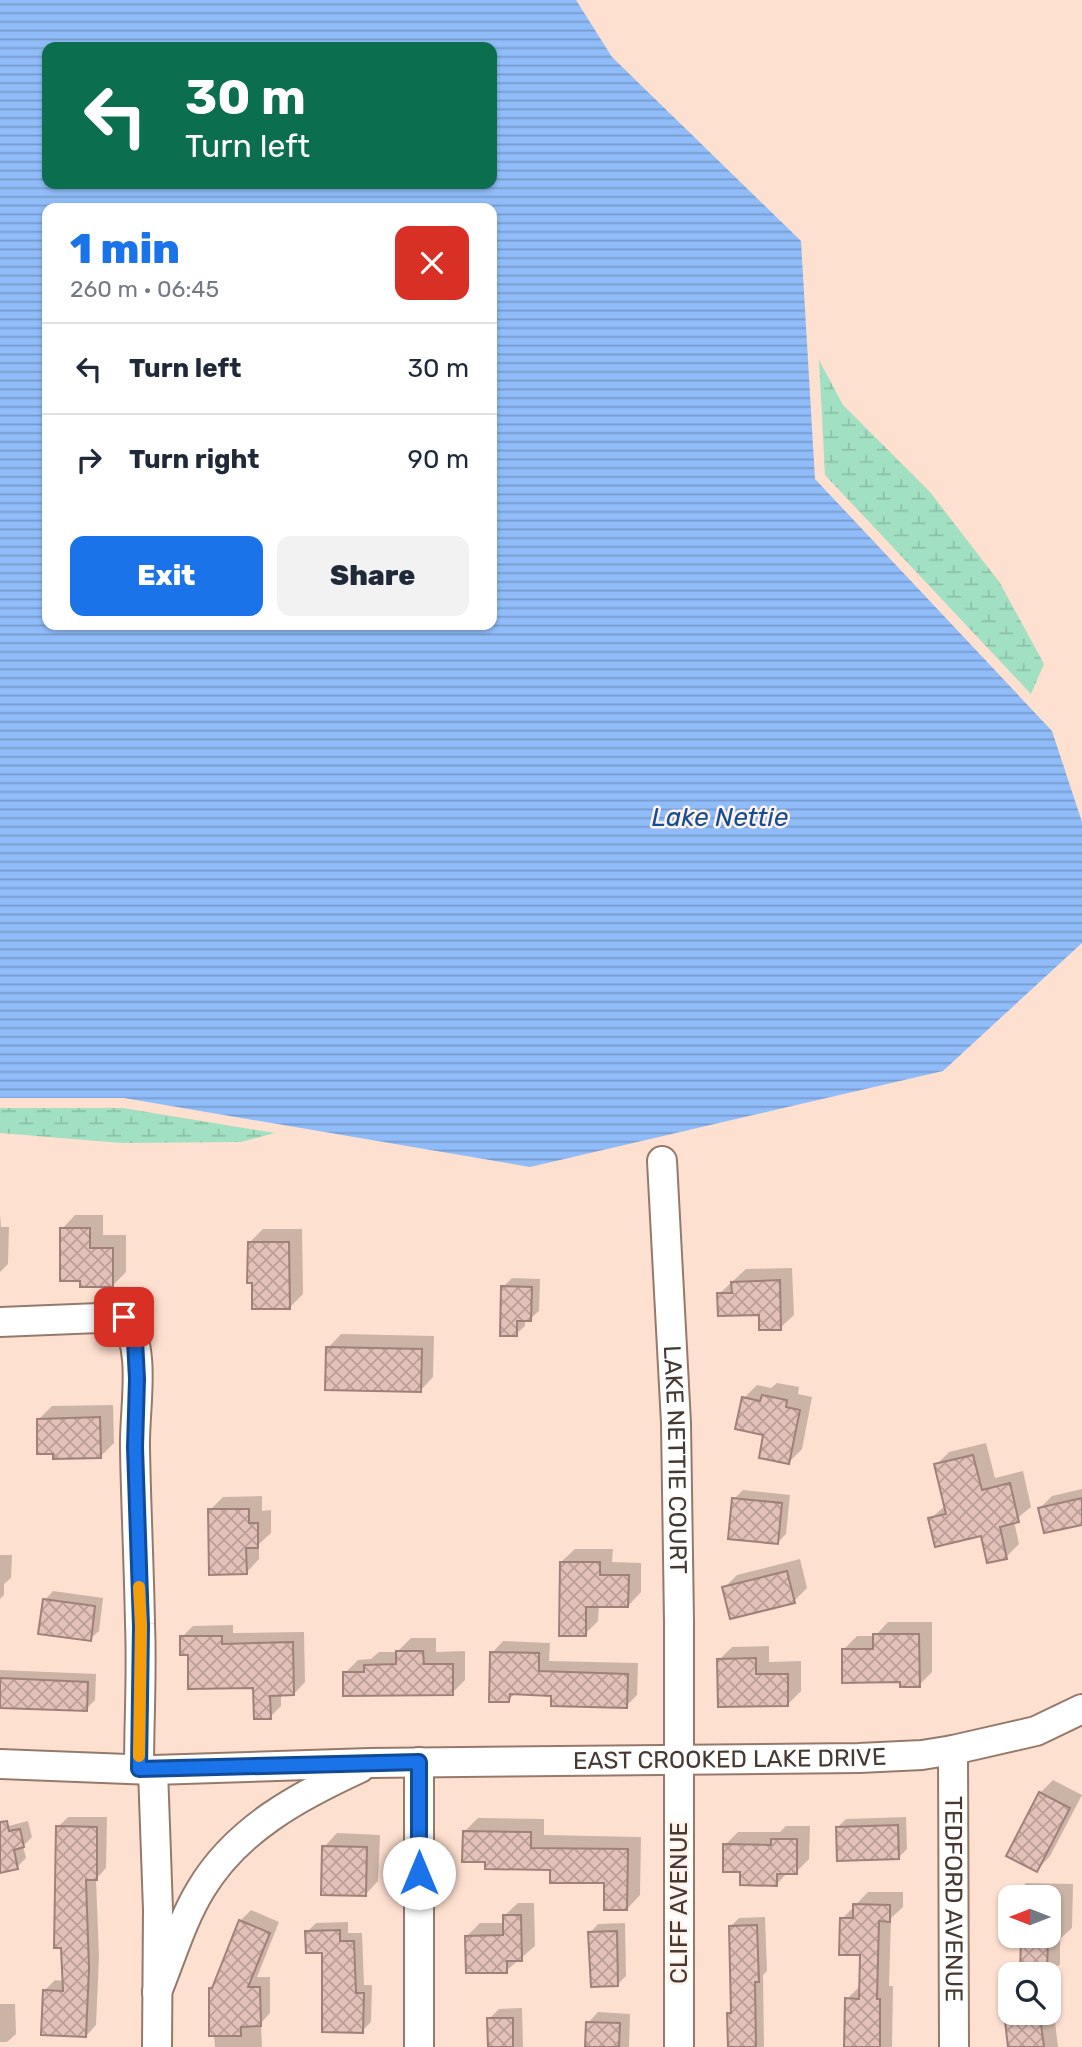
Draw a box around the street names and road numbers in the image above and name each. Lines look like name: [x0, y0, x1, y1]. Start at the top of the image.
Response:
street label: LAKE NETTIE COURT: [658, 1344, 692, 1574]
street label: EAST CROOKED LAKE DRIVE: [573, 1743, 887, 1775]
street label: TEDFORD AVENUE: [939, 1796, 968, 2002]
street label: CLIFF AVENUE: [665, 1822, 693, 1984]

